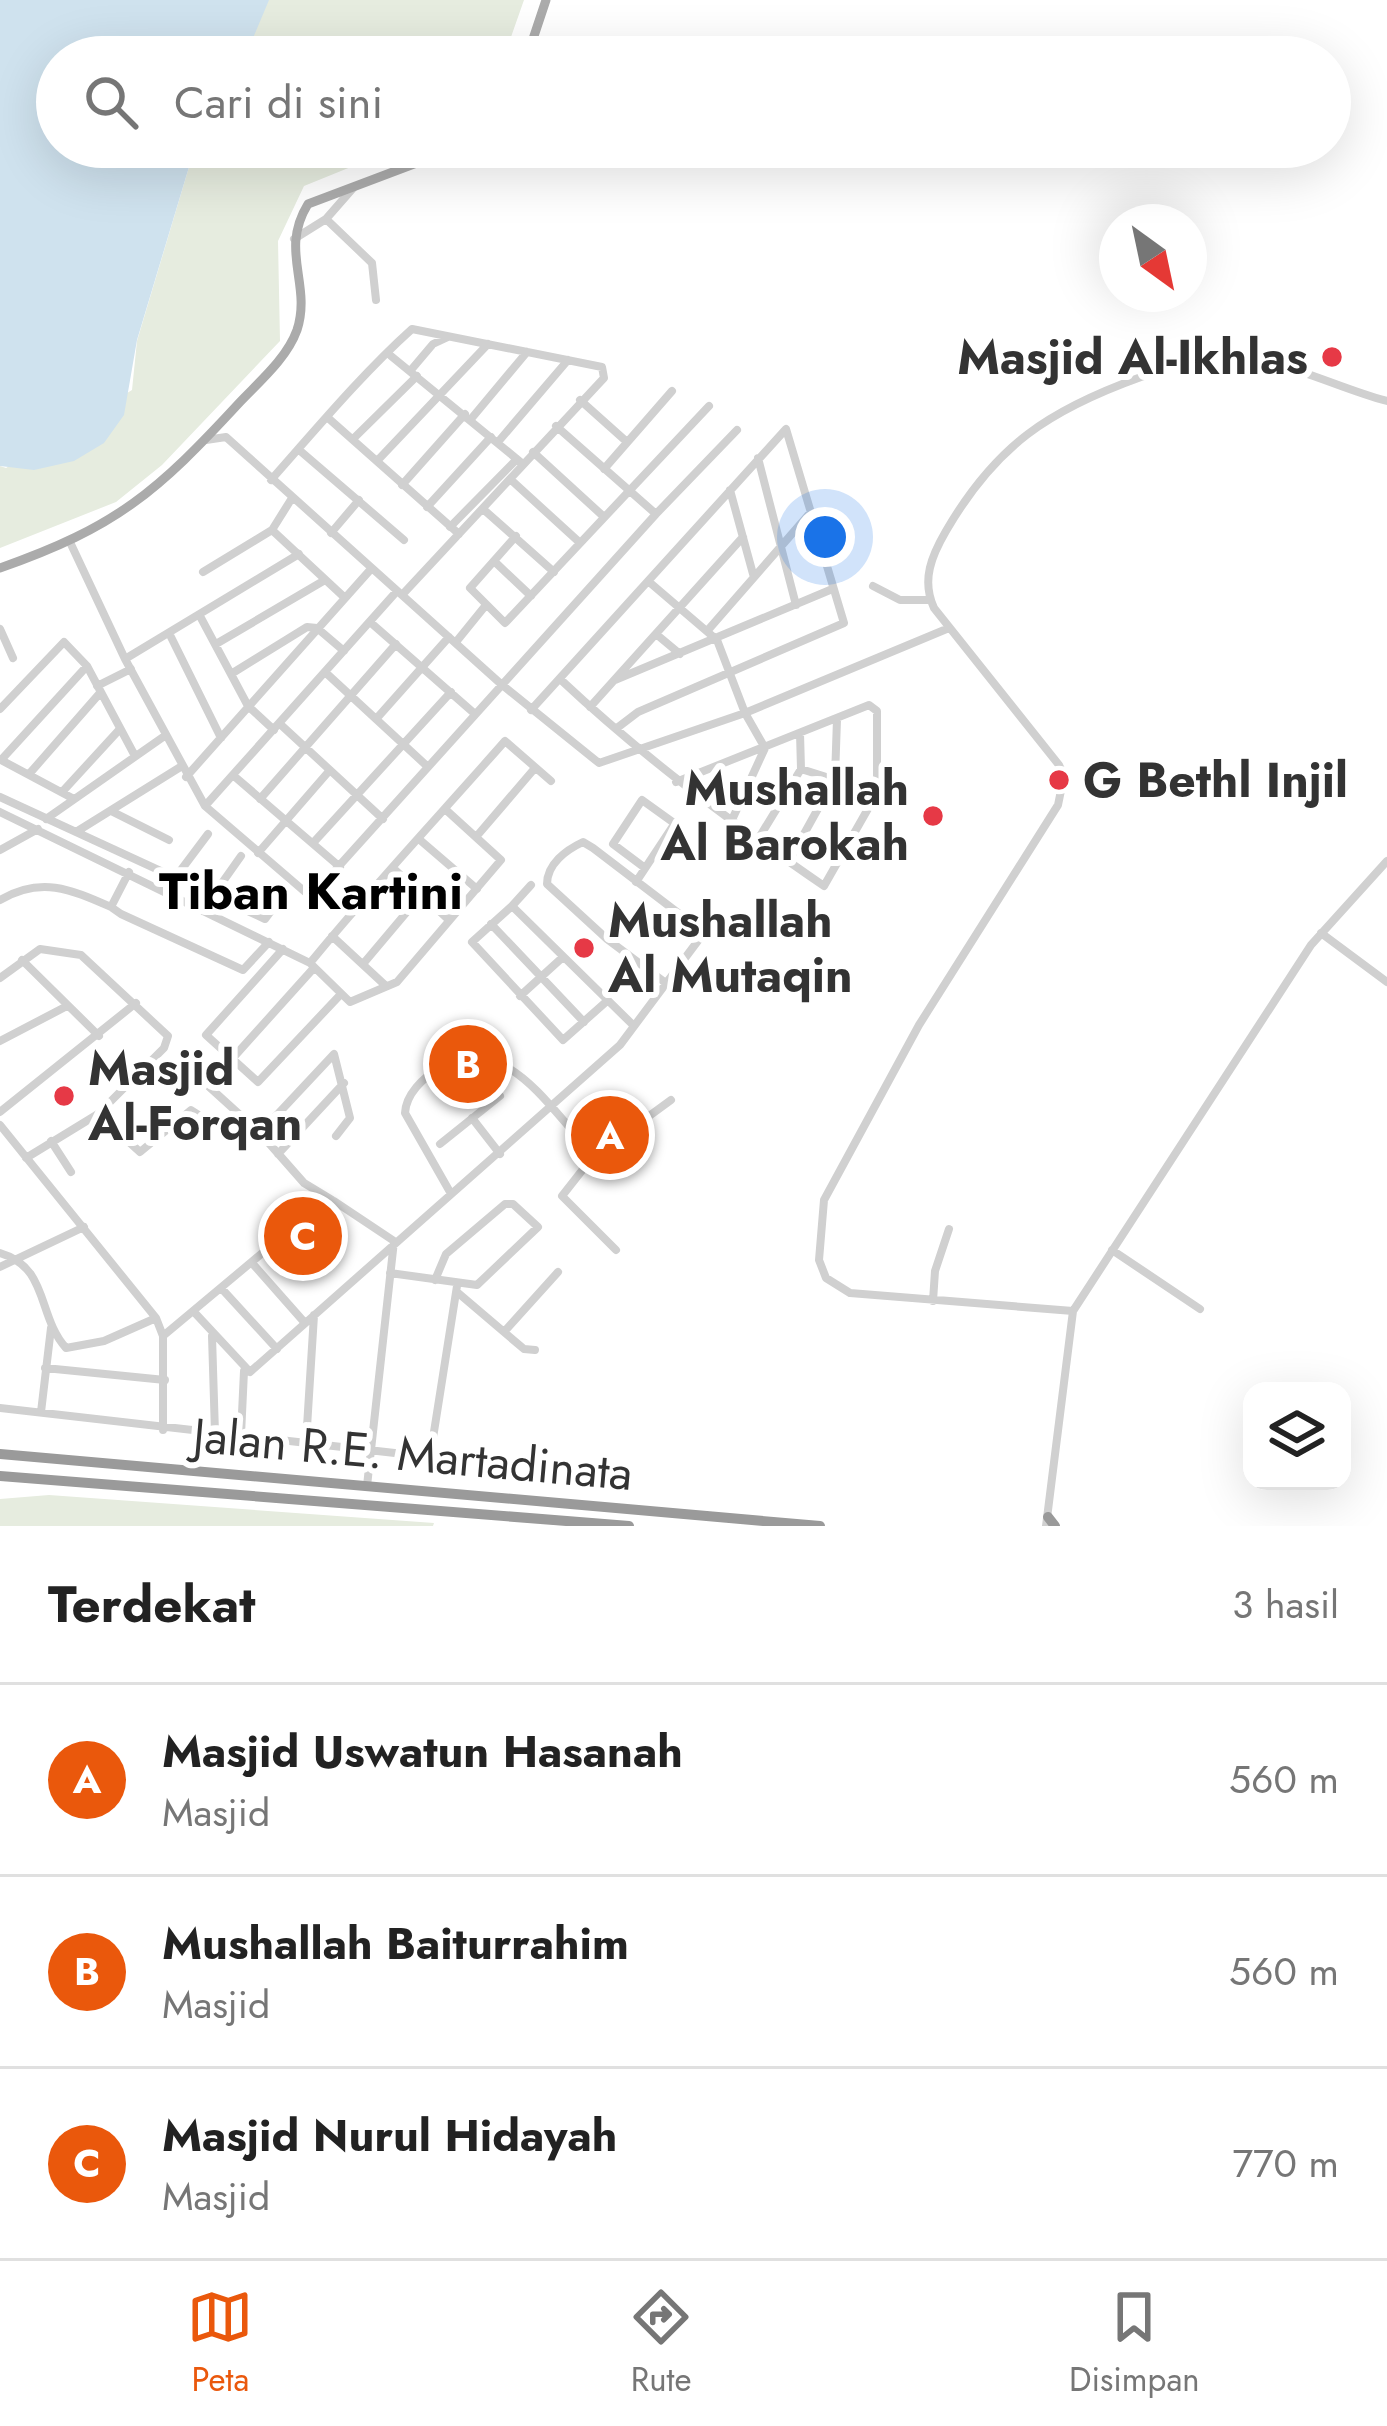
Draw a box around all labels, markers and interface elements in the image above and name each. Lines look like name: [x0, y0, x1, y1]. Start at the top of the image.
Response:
search box: [36, 36, 1351, 168]
icon: search: [78, 69, 144, 135]
text: Cari di sini: [174, 70, 383, 135]
north arrow: [1099, 204, 1207, 312]
place label: Masjid Al-Ikhlas: [957, 323, 1308, 392]
marker: Masjid Al-Ikhlas: [1319, 344, 1345, 370]
your location: [795, 507, 855, 567]
place label: G Bethl Injil: [1083, 746, 1348, 815]
place label: Mushallah Al Barokah: [659, 754, 909, 878]
marker: G Bethl Injil: [1046, 767, 1072, 793]
marker: Mushallah Al Barokah: [920, 803, 946, 829]
district label: Tiban Kartini: [159, 854, 463, 928]
place label: Mushallah Al Mutaqin: [607, 886, 853, 1010]
marker: Mushallah Al Mutaqin: [571, 935, 597, 961]
pin: B: [429, 1019, 507, 1109]
place label: Masjid Al-Forqan: [87, 1034, 302, 1158]
marker: Masjid Al-Forqan: [51, 1083, 77, 1109]
pin: A: [571, 1090, 649, 1180]
pin: C: [264, 1191, 342, 1281]
map controls: [1243, 1382, 1351, 1490]
button: layers: [1243, 1382, 1351, 1490]
street label: Jalan R.E. Martadinata: [185, 1400, 635, 1508]
text: Terdekat: [48, 1567, 256, 1641]
text: 3 hasil: [1232, 1576, 1339, 1633]
text: Masjid Uswatun Hasanah: [162, 1719, 683, 1784]
text: A: [73, 1751, 101, 1808]
text: 560 m: [1229, 1751, 1339, 1808]
text: Masjid: [162, 1784, 270, 1841]
text: Mushallah Baiturrahim: [162, 1911, 629, 1976]
text: B: [74, 1943, 100, 2000]
text: 560 m: [1229, 1943, 1339, 2000]
text: Masjid: [162, 1976, 270, 2033]
text: Masjid Nurul Hidayah: [162, 2103, 617, 2168]
text: C: [73, 2135, 101, 2192]
text: 770 m: [1233, 2135, 1339, 2192]
text: Masjid: [162, 2168, 270, 2225]
tab: Peta: [187, 2284, 253, 2403]
tab: Rute: [628, 2284, 694, 2403]
tab: Disimpan: [1069, 2284, 1200, 2403]

